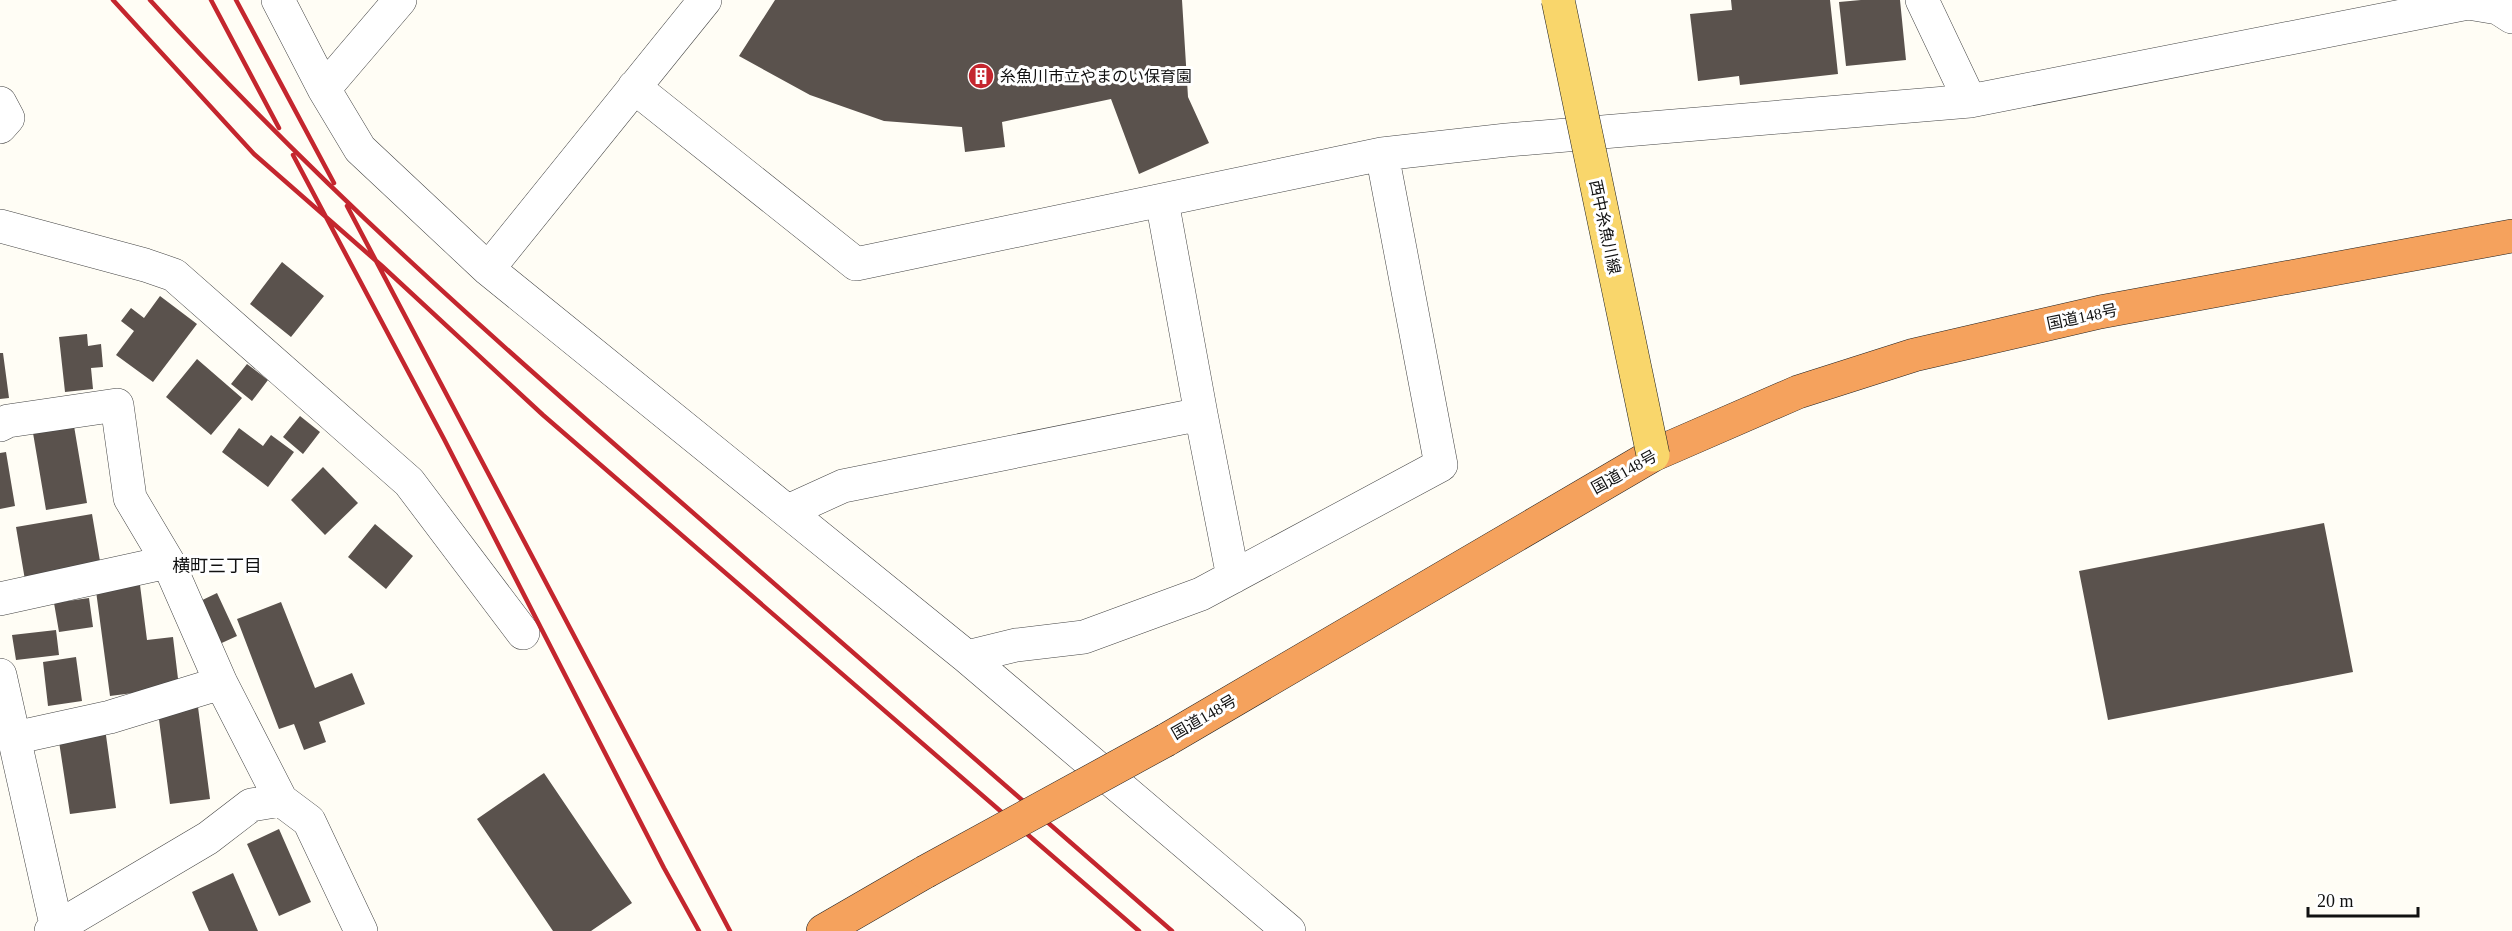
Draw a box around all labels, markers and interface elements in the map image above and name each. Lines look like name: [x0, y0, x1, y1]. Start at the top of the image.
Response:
building icon: 糸魚川市立やまのい保育園: [966, 61, 996, 91]
place label: 糸魚川市立やまのい保育園: [1000, 67, 1192, 85]
street label: 西中糸魚川線: [1587, 178, 1624, 276]
street label: 国道148号: [2045, 301, 2119, 333]
street label: 国道148号: [1588, 447, 1660, 497]
district label: 横町三丁目: [172, 556, 262, 576]
street label: 国道148号: [1169, 692, 1239, 742]
scale bar: [2308, 880, 2418, 918]
text: 20 m: [2317, 891, 2354, 911]

